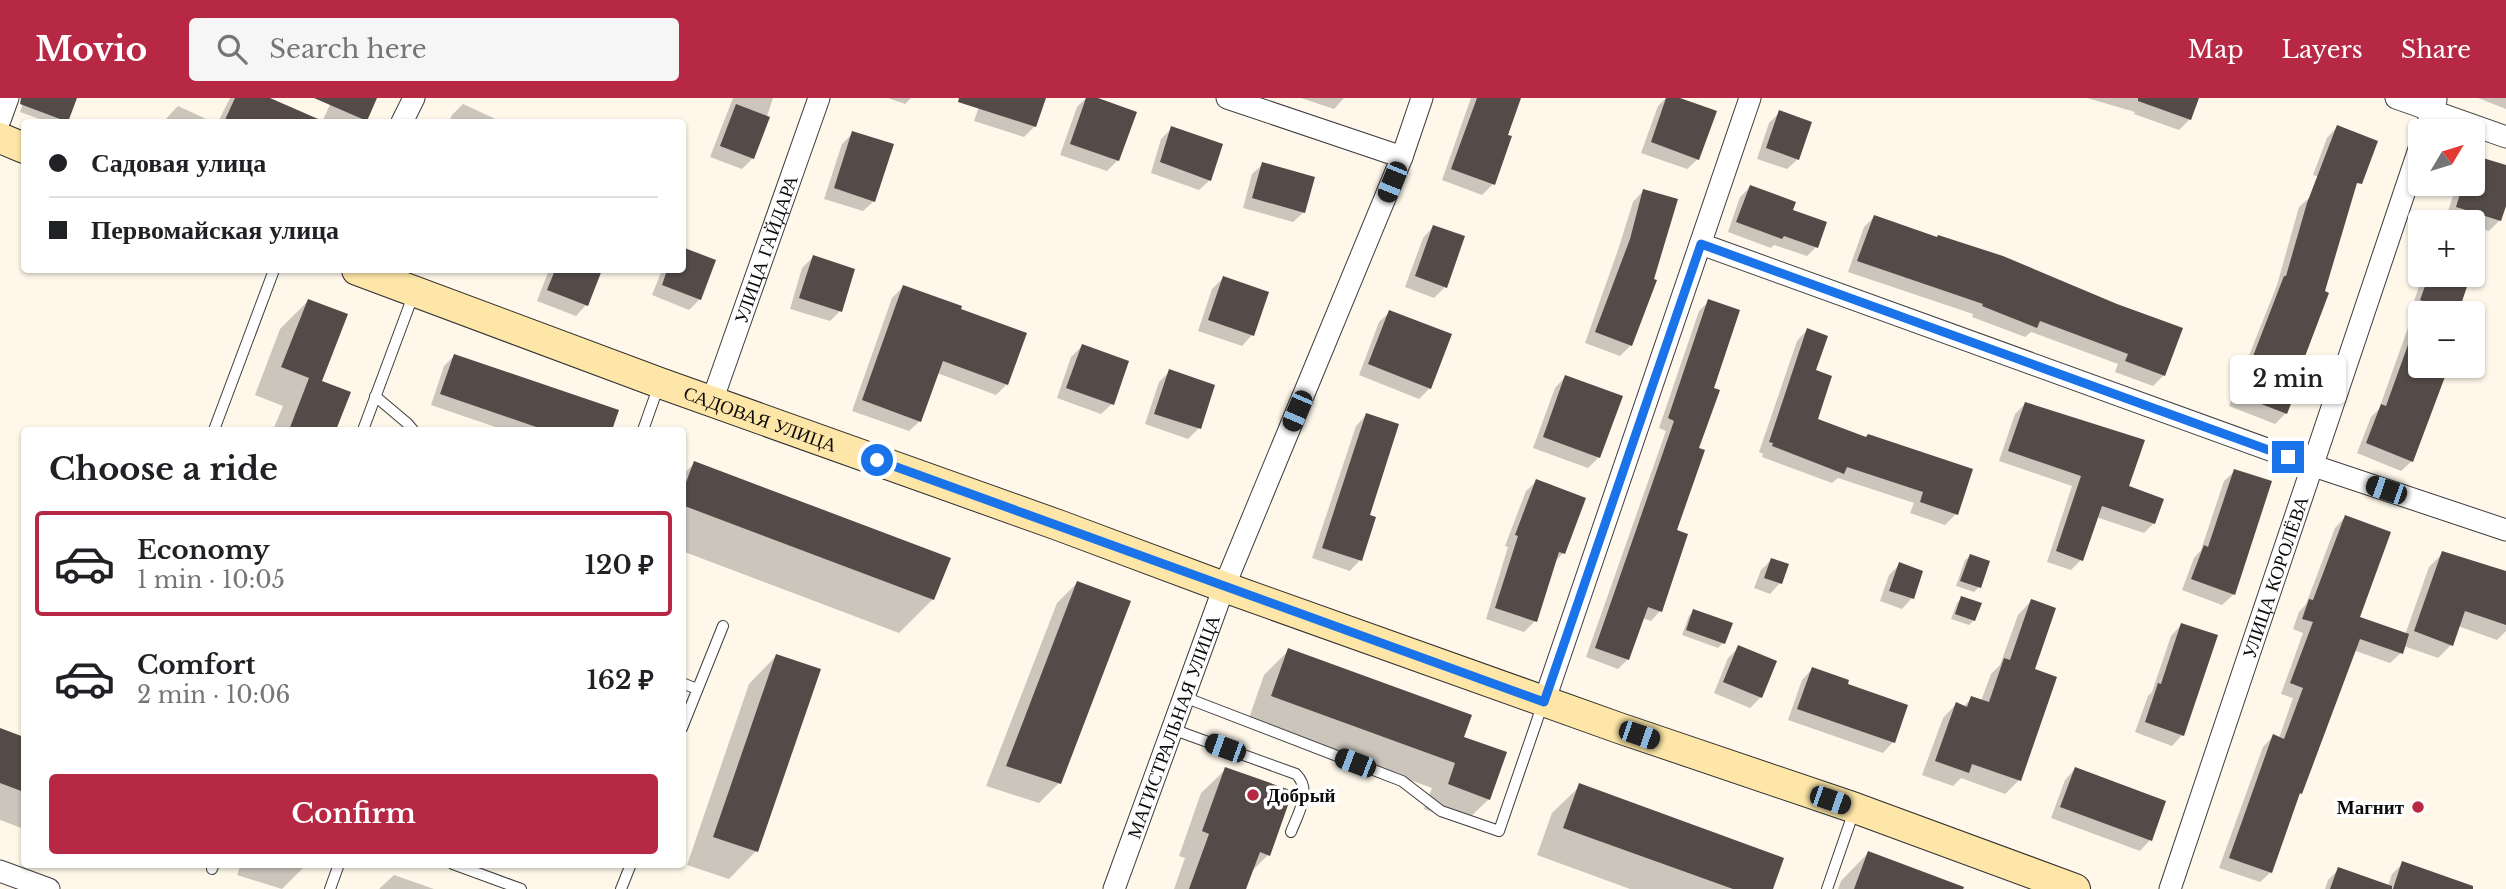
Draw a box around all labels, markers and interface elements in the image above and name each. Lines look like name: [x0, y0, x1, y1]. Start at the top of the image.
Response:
search box: [189, 18, 679, 81]
text: Movio: [35, 29, 147, 70]
icon: search: [213, 30, 251, 68]
text: Search here: [269, 33, 427, 65]
text: Map: [2188, 35, 2244, 64]
text: Layers: [2282, 35, 2363, 64]
text: Share: [2401, 35, 2471, 64]
north arrow: [2408, 119, 2485, 196]
map controls: [2408, 119, 2485, 378]
text: Садовая улица: [91, 147, 266, 179]
car: [1375, 159, 1410, 205]
street label: УЛИЦА ГАЙДАРА: [729, 172, 803, 327]
button: +: [2408, 210, 2485, 287]
text: Первомайская улица: [91, 214, 339, 246]
button: −: [2408, 301, 2485, 378]
callout: 2 min: [2230, 356, 2346, 404]
text: 2 min: [2253, 365, 2323, 393]
street label: САДОВАЯ УЛИЦА: [681, 381, 840, 457]
car: [1280, 388, 1315, 434]
route end: [2272, 441, 2304, 473]
route start: [861, 444, 893, 476]
text: Choose a ride: [49, 449, 278, 489]
car: [2363, 473, 2410, 507]
street label: УЛИЦА КОРОЛЁВА: [2237, 493, 2314, 662]
icon: car: [53, 532, 116, 595]
text: Economy: [137, 534, 270, 566]
text: 120 ₽: [584, 549, 654, 581]
text: 1 min · 10:05: [137, 566, 285, 594]
street label: МАГИСТРАЛЬНАЯ УЛИЦА: [1122, 611, 1225, 842]
icon: car: [53, 647, 116, 710]
text: Comfort: [137, 649, 255, 681]
text: 162 ₽: [586, 664, 654, 696]
text: 2 min · 10:06: [137, 681, 290, 709]
car: [1616, 718, 1663, 752]
car: [1202, 731, 1249, 765]
car: [1332, 746, 1379, 780]
button: Confirm: [49, 774, 658, 854]
car: [1807, 783, 1854, 817]
place label: Добрый: [1267, 784, 1335, 807]
marker: Добрый: [1245, 787, 1261, 803]
place label: Магнит: [2337, 796, 2405, 819]
marker: Магнит: [2410, 799, 2426, 815]

